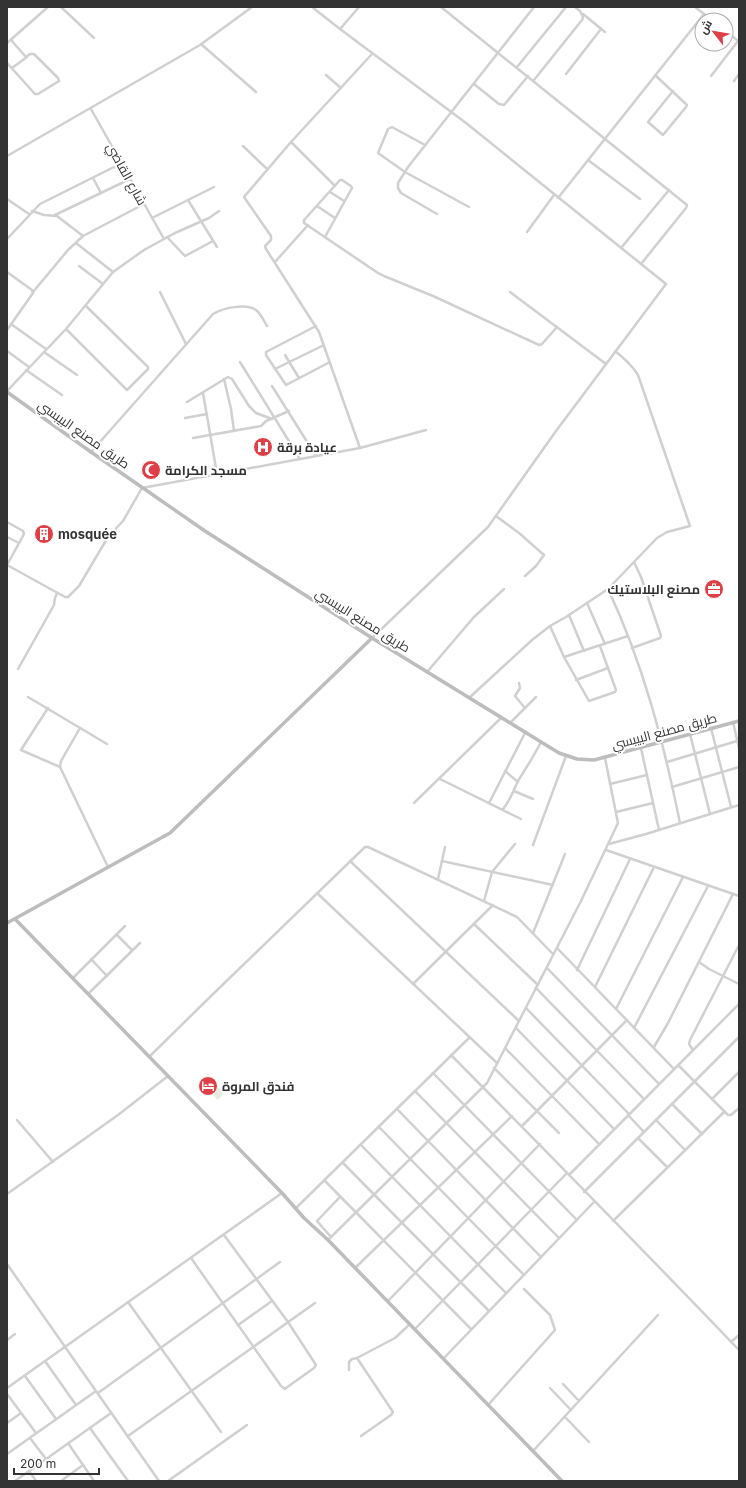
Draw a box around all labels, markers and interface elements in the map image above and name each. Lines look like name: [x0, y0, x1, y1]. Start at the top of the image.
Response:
north arrow: [694, 12, 734, 52]
text: ش: [696, 17, 715, 37]
street label: شارع القاضي: [101, 140, 151, 209]
street label: طريق مصنع البيبسي: [33, 396, 133, 474]
hospital icon: عيادة برقة: [252, 436, 274, 458]
place label: عيادة برقة: [277, 439, 337, 455]
mosque icon: مسجد الكرامة: [140, 459, 162, 481]
place label: مسجد الكرامة: [165, 462, 247, 478]
building icon: mosquée: [33, 523, 55, 545]
place label: mosquée: [58, 526, 117, 542]
office icon: مصنع البلاستيك: [703, 578, 725, 600]
place label: مصنع البلاستيك: [608, 581, 700, 598]
street label: طريق مصنع البيبسي: [311, 584, 413, 658]
street label: طريق مصنع البيبسي: [610, 709, 719, 756]
hotel icon: فندق المروة: [197, 1075, 219, 1097]
place label: فندق المروة: [222, 1078, 294, 1095]
scale bar: [14, 1450, 99, 1476]
text: 200 m: [20, 1456, 56, 1471]

